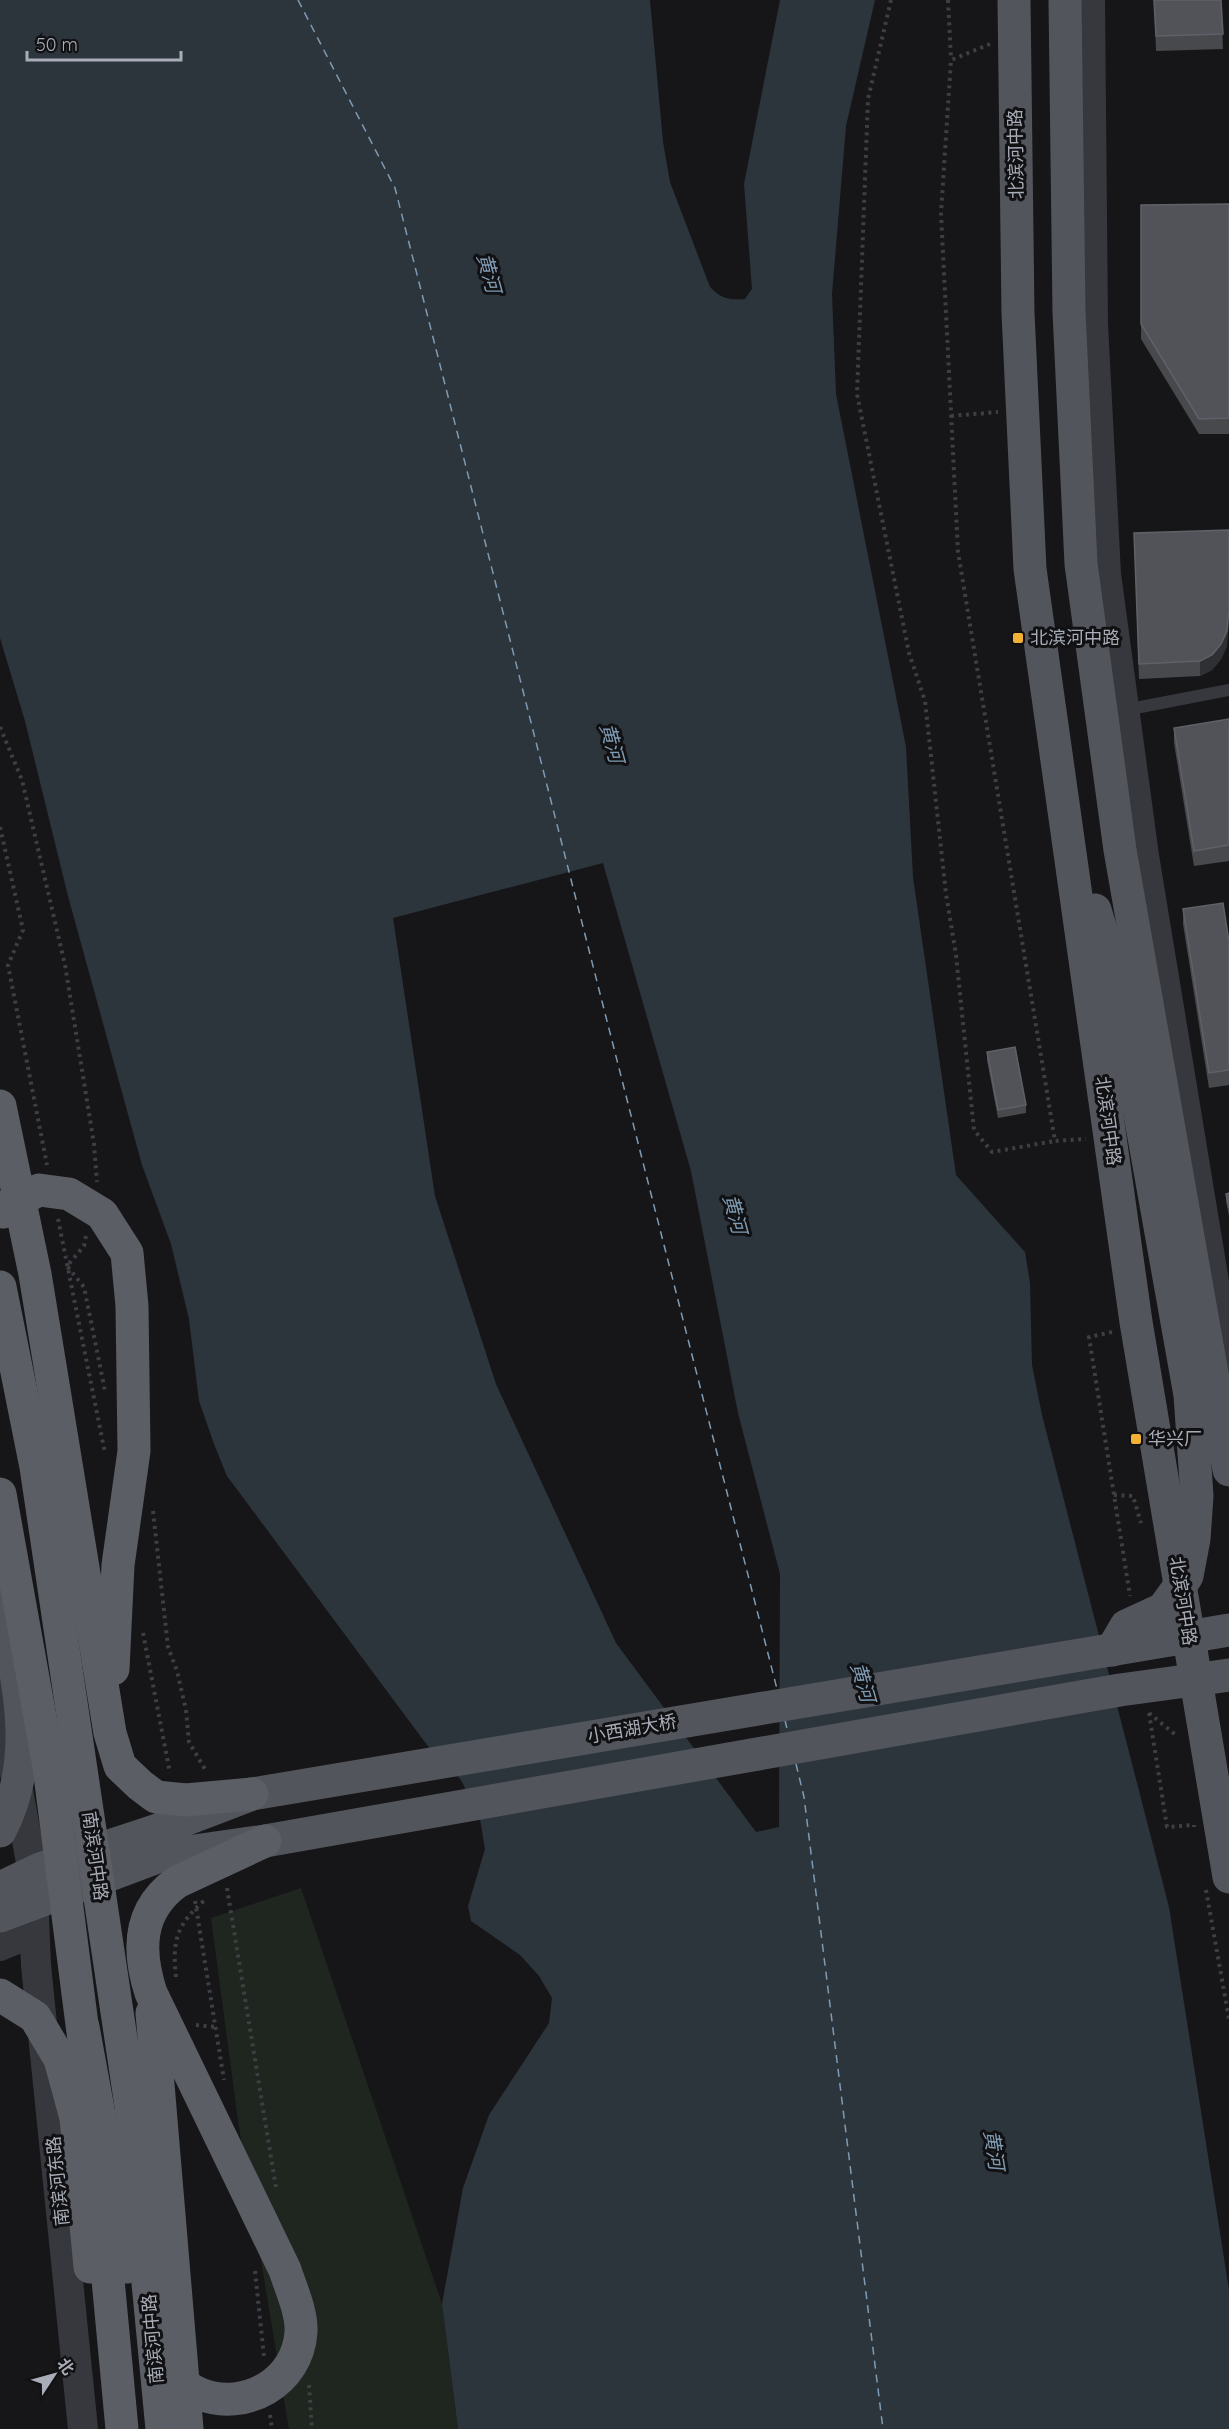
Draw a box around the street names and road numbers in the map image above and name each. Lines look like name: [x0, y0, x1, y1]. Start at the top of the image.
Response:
street label: 北滨河中路: [1003, 109, 1028, 199]
street label: 北滨河中路: [1091, 1075, 1126, 1167]
street label: 北滨河中路: [1165, 1555, 1202, 1647]
street label: 小西湖大桥: [586, 1709, 678, 1748]
street label: 南滨河中路: [78, 1810, 113, 1902]
street label: 南滨河东路: [41, 2135, 74, 2227]
street label: 南滨河中路: [137, 2293, 168, 2385]

